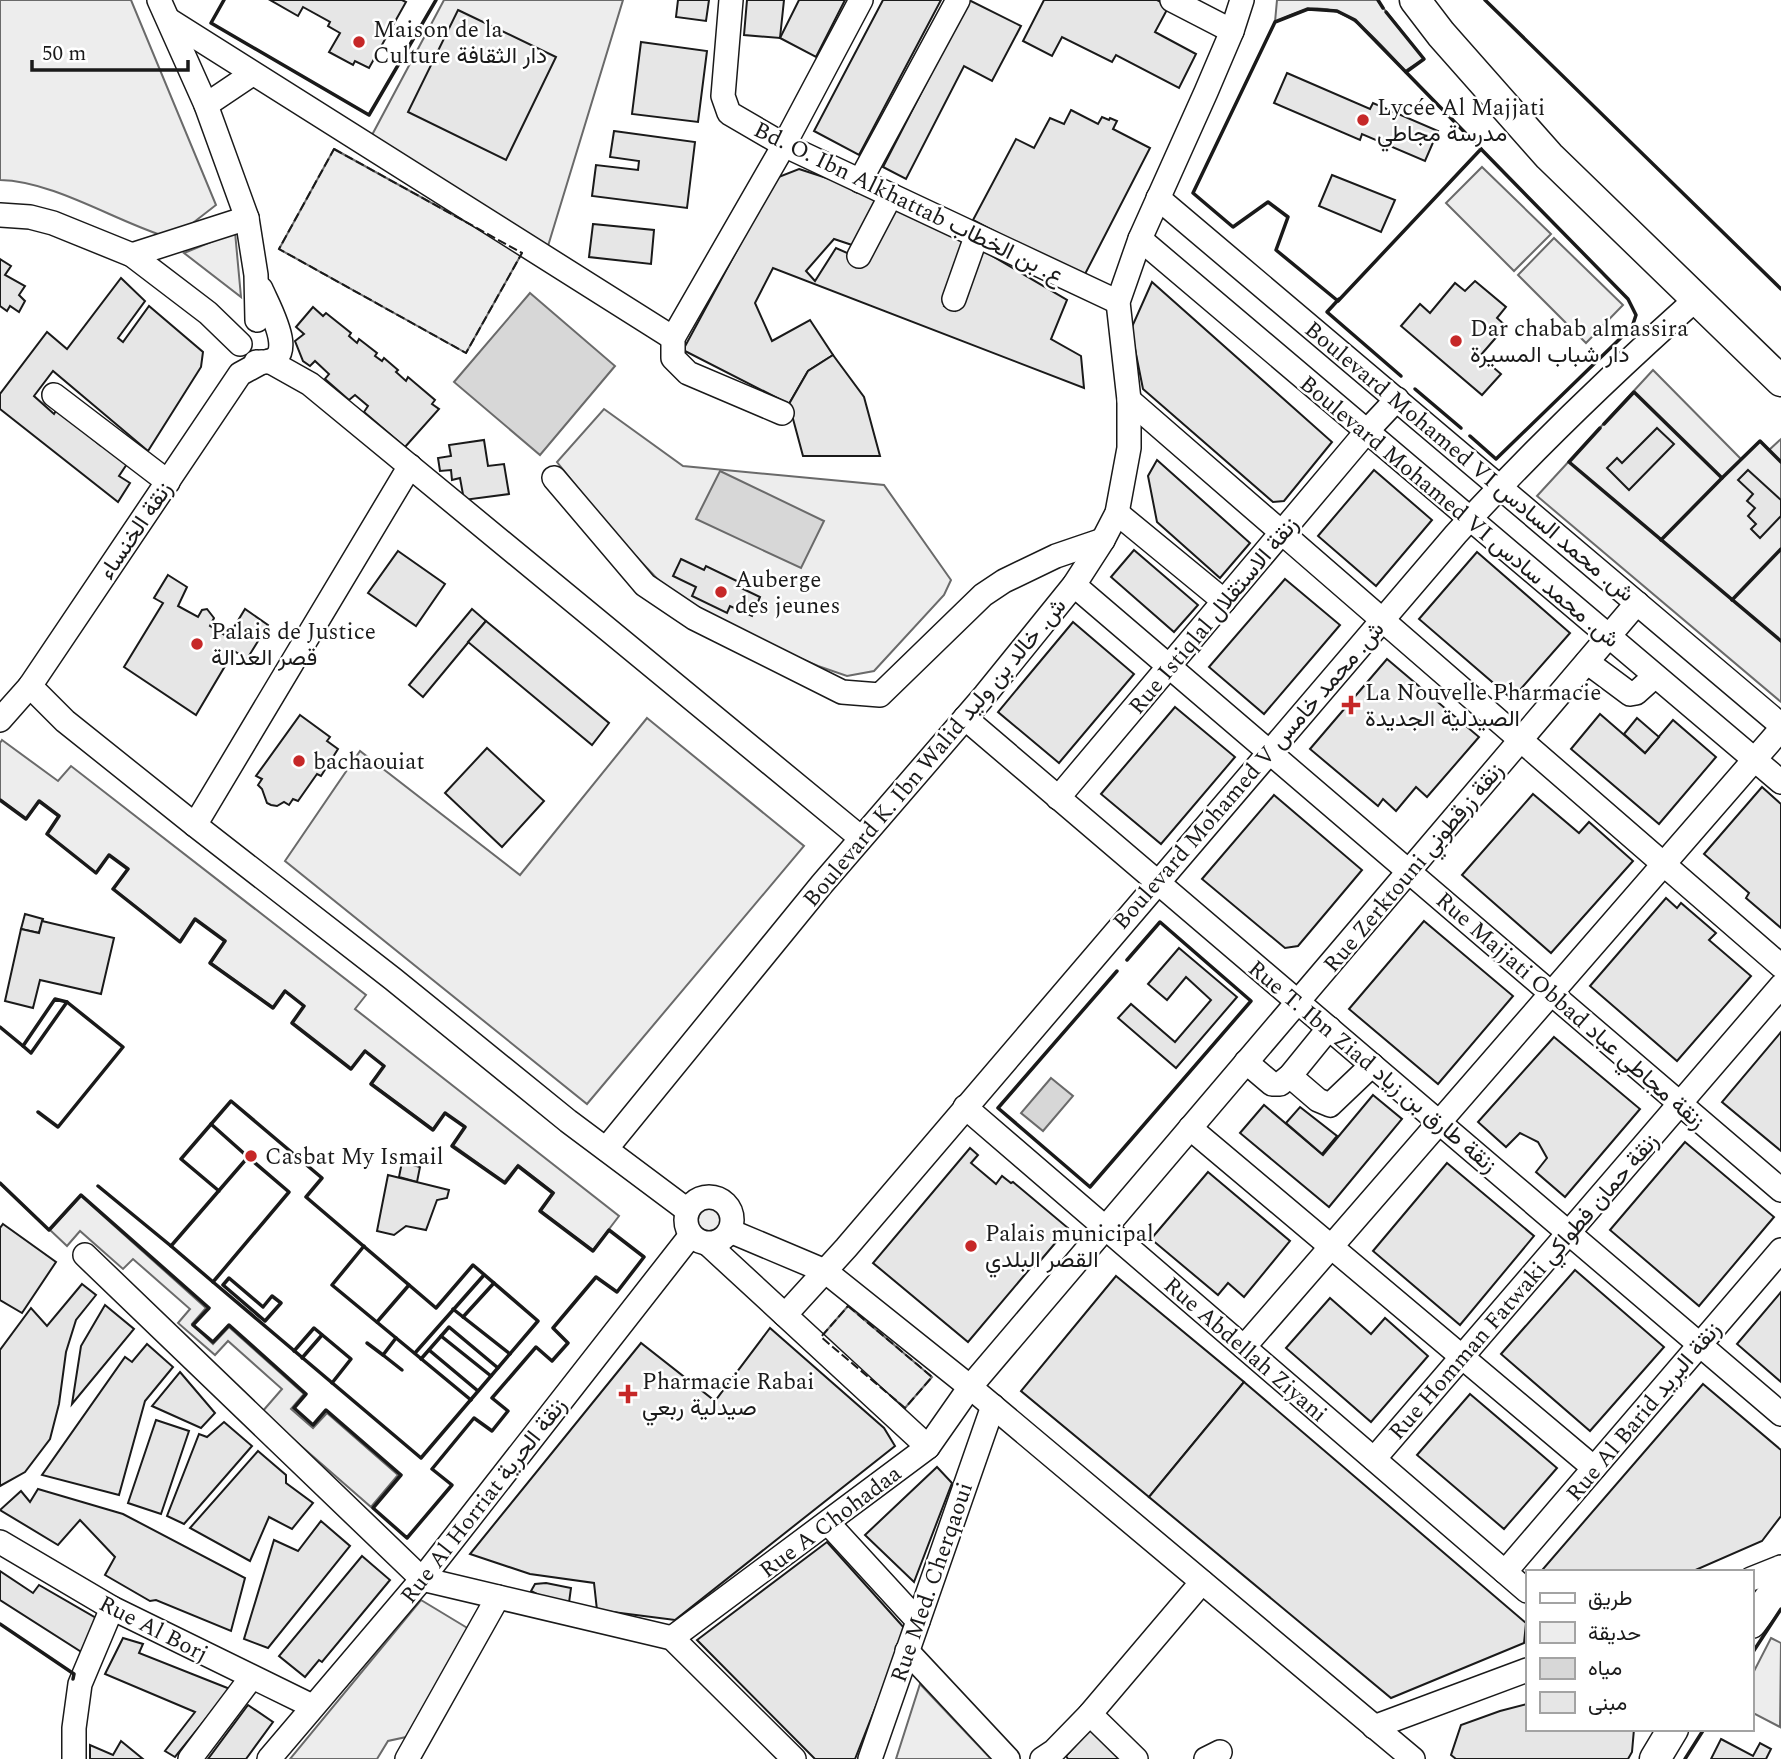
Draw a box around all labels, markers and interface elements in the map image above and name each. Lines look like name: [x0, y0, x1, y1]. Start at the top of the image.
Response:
place label: Maison de la Culture دار الثقافة: [373, 13, 547, 74]
scale bar: [32, 28, 187, 72]
marker: Maison de la Culture دار الثقافة: [351, 34, 367, 50]
text: 50 m: [42, 38, 86, 70]
place label: Lycée Al Majjati مدرسة مجاطي: [1377, 91, 1545, 152]
marker: Lycée Al Majjati مدرسة مجاطي: [1355, 112, 1371, 128]
street label: Bd. O. Ibn Alkhattab ع. بن الخطاب: [747, 113, 1069, 294]
place label: Dar chabab almassira دار شباب المسيرة: [1470, 312, 1688, 373]
street label: Boulevard Mohamed VI ش. محمد السادس: [1296, 313, 1642, 611]
marker: Dar chabab almassira دار شباب المسيرة: [1448, 333, 1464, 349]
street label: Boulevard Mohamed VI ش. محمد سادس: [1291, 367, 1627, 657]
street label: زنقة الخنساء: [90, 475, 182, 587]
street label: Rue Istiqlal زنقة الاستقلال: [1121, 509, 1308, 723]
place label: Auberge des jeunes: [735, 563, 840, 624]
marker: Auberge des jeunes: [713, 584, 729, 600]
street label: Boulevard K. Ibn Walid ش. خالد بن وليد: [795, 591, 1075, 915]
street label: Boulevard Mohamed V ش. محمد خامس: [1105, 614, 1393, 938]
place label: Palais de Justice قصر العدالة: [211, 615, 376, 676]
marker: Palais de Justice قصر العدالة: [189, 636, 205, 652]
place label: La Nouvelle Pharmacie الصيدلية الجديدة: [1365, 676, 1601, 737]
marker: La Nouvelle Pharmacie الصيدلية الجديدة: [1343, 697, 1359, 713]
place label: bachaouiat: [313, 745, 425, 780]
marker: bachaouiat: [291, 753, 307, 769]
street label: Rue Zerktouni زنقة زرقطوني: [1315, 755, 1513, 981]
street label: Rue Majjati Obbad زنقة مجاطي عباد: [1427, 884, 1713, 1138]
street label: Rue T. Ibn Ziad زنقة طارق بن زياد: [1240, 952, 1504, 1182]
street label: Rue Homman Fatwaki زنقة حمان فطواكي: [1381, 1126, 1668, 1448]
place label: Casbat My Ismail: [265, 1140, 443, 1175]
marker: Casbat My Ismail: [243, 1148, 259, 1164]
place label: Palais municipal القصر البلدي: [985, 1217, 1154, 1278]
marker: Palais municipal القصر البلدي: [963, 1238, 979, 1254]
street label: Rue Abdellah Ziyani: [1155, 1269, 1335, 1431]
street label: Rue Al Barid زنقة البريد: [1558, 1314, 1730, 1510]
place label: Pharmacie Rabai صيدلية ربعي: [642, 1365, 814, 1426]
marker: Pharmacie Rabai صيدلية ربعي: [620, 1386, 636, 1402]
street label: Rue Al Horriat زنقة الحرية: [392, 1390, 576, 1612]
street label: Rue A Chohadaa: [752, 1457, 909, 1587]
street label: Rue Med. Cherqaoui: [882, 1478, 983, 1687]
legend: [1526, 1570, 1753, 1731]
text: طريق: [1588, 1583, 1633, 1615]
street label: Rue Al Borj: [93, 1587, 214, 1672]
text: حديقة: [1588, 1618, 1641, 1650]
text: مياه: [1588, 1653, 1622, 1685]
text: مبنى: [1588, 1688, 1627, 1720]

